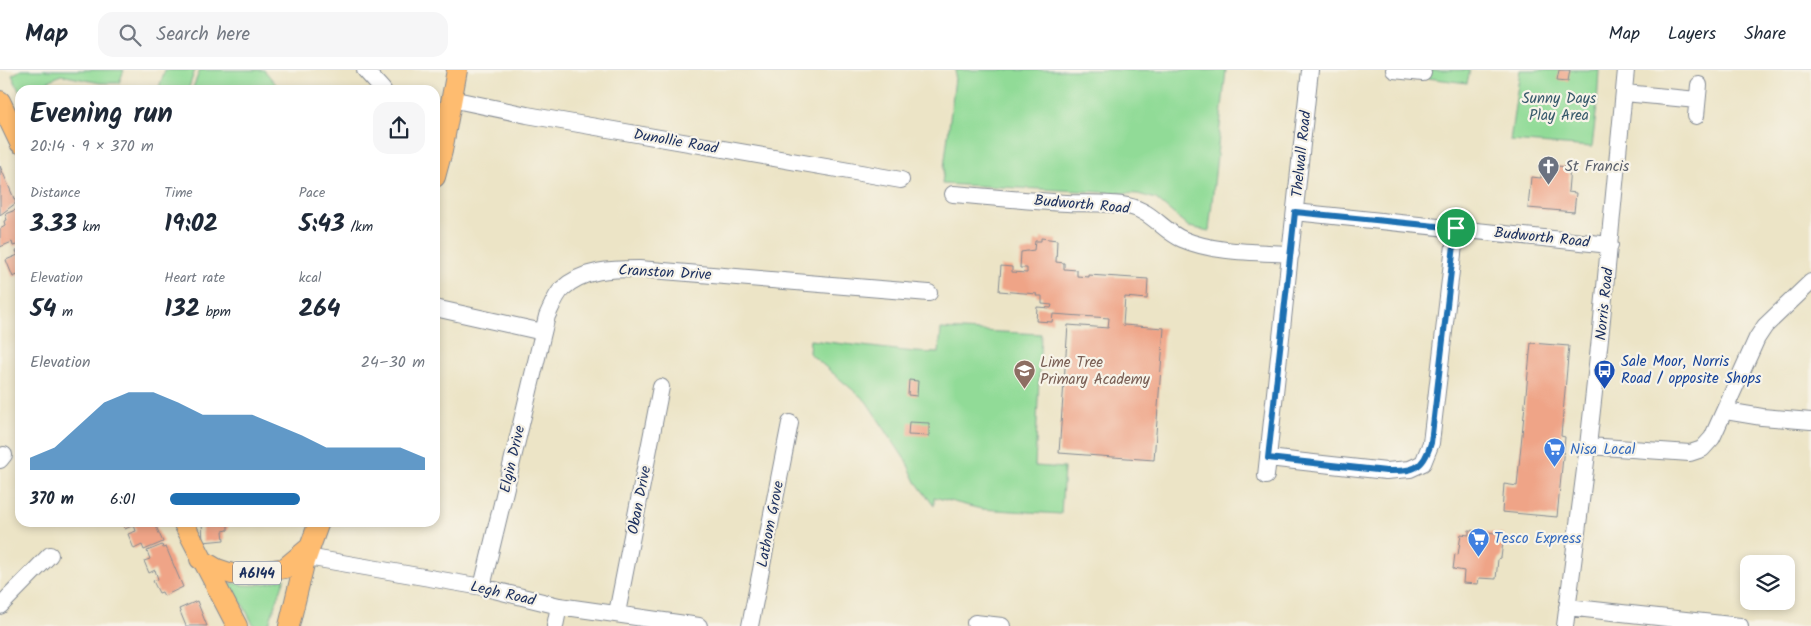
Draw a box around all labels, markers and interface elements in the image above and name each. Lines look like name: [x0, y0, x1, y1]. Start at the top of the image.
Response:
search box: [98, 12, 448, 57]
text: Map: [25, 15, 68, 54]
text: Search here: [156, 20, 250, 50]
text: Map: [1609, 20, 1640, 49]
text: Layers: [1668, 20, 1716, 49]
text: Share: [1744, 20, 1786, 49]
icon: search: [116, 21, 144, 49]
park label: Sunny Days Play Area: [1522, 87, 1597, 128]
text: Evening run: [30, 92, 173, 137]
button: share: [373, 102, 425, 154]
street label: Thelwall Road: [1286, 109, 1319, 199]
street label: Dunollie Road: [632, 123, 720, 161]
text: 20:14 · 9 × 370 m: [30, 134, 154, 159]
church icon: St Francis: [1537, 154, 1561, 185]
place label: St Francis: [1565, 155, 1630, 179]
text: Distance: [30, 182, 80, 204]
text: Time: [164, 182, 193, 204]
text: Pace: [299, 182, 325, 204]
street label: Budworth Road: [1033, 189, 1131, 221]
text: 3.33: [30, 204, 77, 244]
text: 19:02: [164, 204, 218, 244]
text: 5:43: [299, 204, 345, 244]
pin: [1435, 207, 1477, 249]
icon: arrive: [1442, 214, 1470, 242]
text: km: [77, 216, 100, 238]
text: /km: [345, 216, 373, 238]
street label: Budworth Road: [1493, 221, 1591, 255]
street label: Cranston Drive: [618, 259, 712, 287]
street label: Norris Road: [1589, 266, 1621, 342]
text: Elevation: [30, 267, 83, 289]
text: Heart rate: [164, 267, 225, 289]
text: kcal: [299, 267, 321, 289]
text: 54: [30, 289, 56, 329]
text: 132: [164, 289, 200, 329]
text: 264: [299, 289, 340, 329]
text: m: [56, 301, 73, 323]
text: bpm: [200, 301, 231, 323]
text: Elevation: [30, 350, 91, 375]
text: 24–30 m: [361, 350, 425, 375]
place label: Sale Moor, Norris Road / opposite Shops: [1621, 350, 1762, 391]
place label: Lime Tree Primary Academy: [1040, 351, 1151, 392]
bus stop icon: Sale Moor, Norris Road / opposite Shops: [1593, 358, 1617, 389]
school or university icon: Lime Tree Primary Academy: [1012, 359, 1036, 390]
street label: Elgin Drive: [494, 423, 532, 495]
supermarket icon: Nisa Local: [1542, 437, 1566, 468]
place label: Nisa Local: [1570, 438, 1636, 462]
street label: Oban Drive: [622, 464, 658, 537]
street label: Lathom Grove: [751, 479, 791, 570]
text: 370 m: [30, 487, 74, 512]
text: 6:01: [110, 487, 136, 512]
supermarket icon: Tesco Express: [1466, 526, 1490, 557]
place label: Tesco Express: [1494, 527, 1582, 551]
map controls: [1740, 555, 1795, 610]
button: layers: [1740, 555, 1795, 610]
road number: A6144: [233, 562, 281, 584]
street label: Legh Road: [468, 575, 538, 613]

